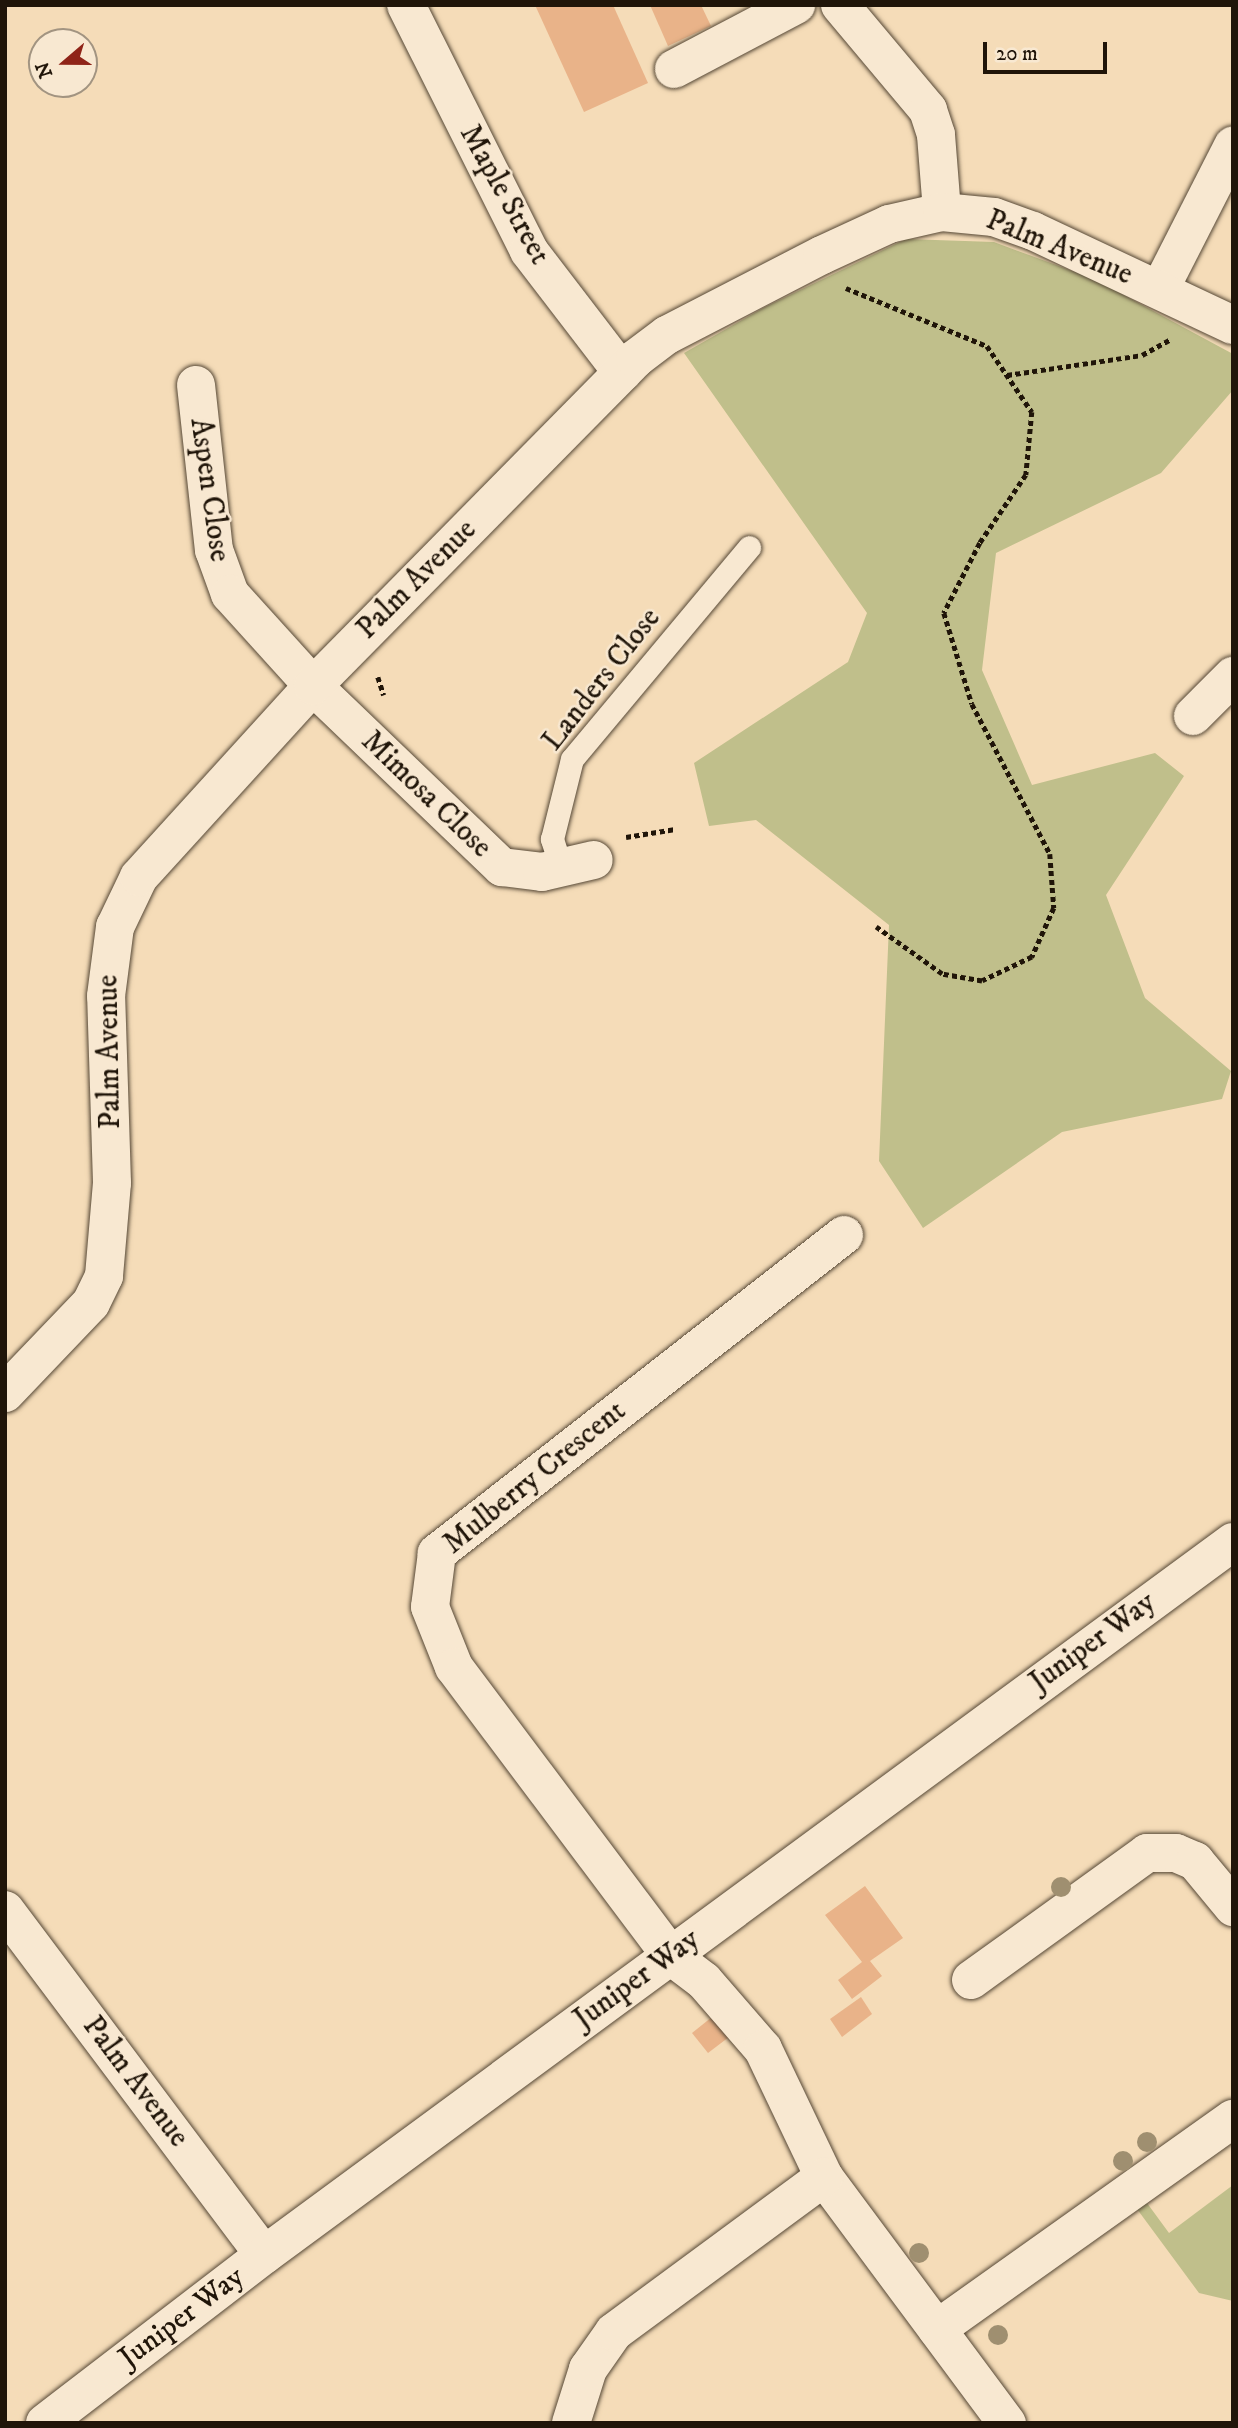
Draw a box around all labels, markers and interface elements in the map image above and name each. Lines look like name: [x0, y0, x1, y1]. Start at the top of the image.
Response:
north arrow: [28, 28, 98, 98]
scale bar: [986, 28, 1110, 72]
text: 20 m: [996, 41, 1038, 67]
text: N: [31, 58, 58, 81]
street label: Maple Street: [451, 119, 557, 271]
street label: Palm Avenue: [981, 202, 1137, 294]
street label: Aspen Close: [181, 416, 237, 564]
street label: Palm Avenue: [350, 513, 484, 647]
street label: Landers Close: [535, 602, 669, 758]
street label: Mimosa Close: [353, 724, 499, 866]
street label: Palm Avenue: [91, 974, 129, 1130]
street label: Mulberry Crescent: [437, 1394, 633, 1562]
street label: Juniper Way: [1023, 1585, 1163, 1701]
street label: Juniper Way: [567, 1922, 707, 2038]
street label: Palm Avenue: [74, 2009, 196, 2155]
street label: Juniper Way: [113, 2259, 251, 2377]

